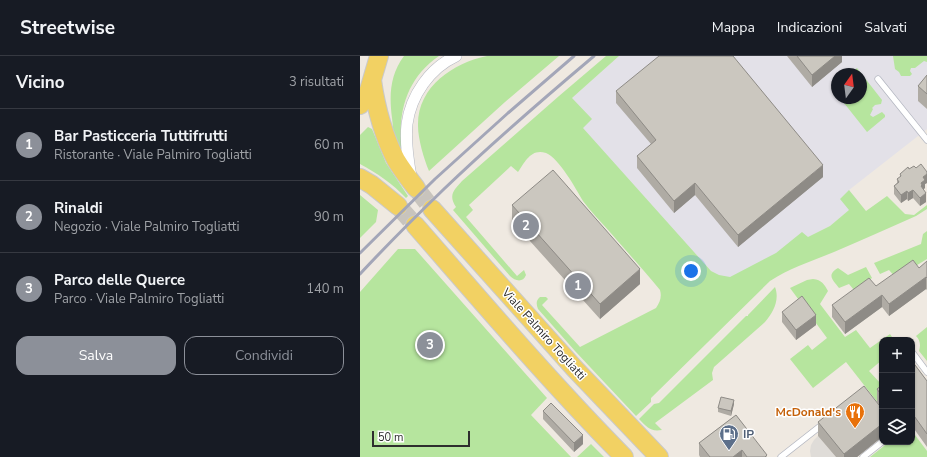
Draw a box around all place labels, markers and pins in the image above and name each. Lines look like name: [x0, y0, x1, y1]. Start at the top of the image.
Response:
pin: 2: [513, 211, 539, 241]
pin: 1: [565, 271, 591, 301]
pin: 3: [417, 330, 443, 360]
restaurant icon: McDonald's: [844, 401, 866, 429]
place label: McDonald's: [776, 404, 841, 420]
fuel station icon: IP: [718, 423, 740, 451]
place label: IP: [743, 426, 754, 442]

